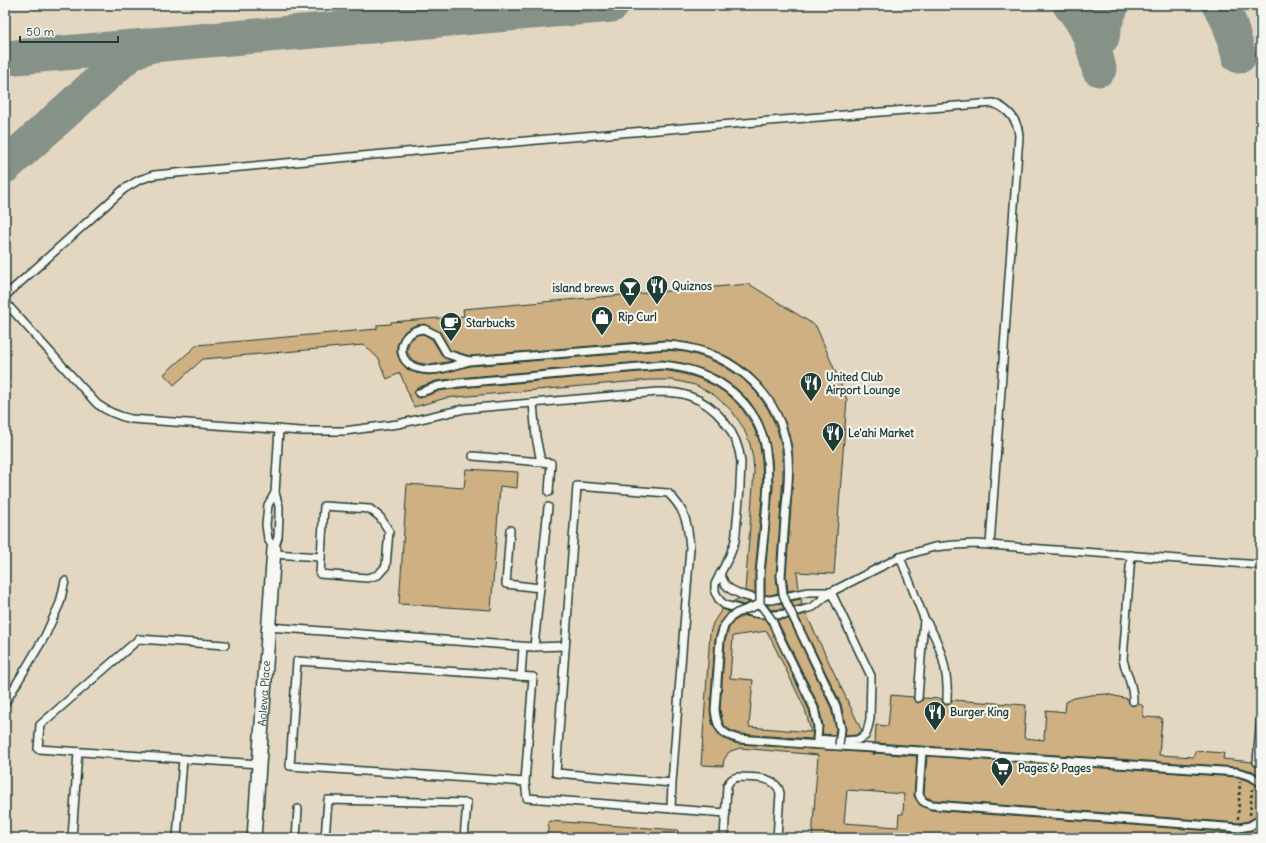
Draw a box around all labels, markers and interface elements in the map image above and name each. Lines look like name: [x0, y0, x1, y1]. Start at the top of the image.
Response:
scale bar: [20, 18, 118, 44]
text: 50 m: [26, 24, 55, 39]
restaurant icon: Quiznos: [644, 273, 670, 306]
bar icon: island brews: [617, 275, 643, 308]
place label: Quiznos: [672, 279, 712, 293]
place label: island brews: [553, 281, 614, 295]
shop icon: Rip Curl: [589, 304, 615, 337]
cafe icon: Starbucks: [438, 310, 464, 343]
place label: Rip Curl: [618, 310, 657, 325]
place label: Starbucks: [466, 316, 515, 330]
restaurant icon: United Club Airport Lounge: [798, 370, 824, 403]
place label: United Club Airport Lounge: [826, 370, 900, 398]
restaurant icon: Le'ahi Market: [820, 420, 846, 453]
place label: Le'ahi Market: [848, 426, 914, 440]
street label: Aolewa Place: [255, 660, 273, 727]
restaurant icon: Burger King: [922, 699, 948, 732]
place label: Burger King: [950, 705, 1009, 720]
supermarket icon: Pages & Pages: [989, 755, 1015, 788]
place label: Pages & Pages: [1018, 761, 1091, 776]

